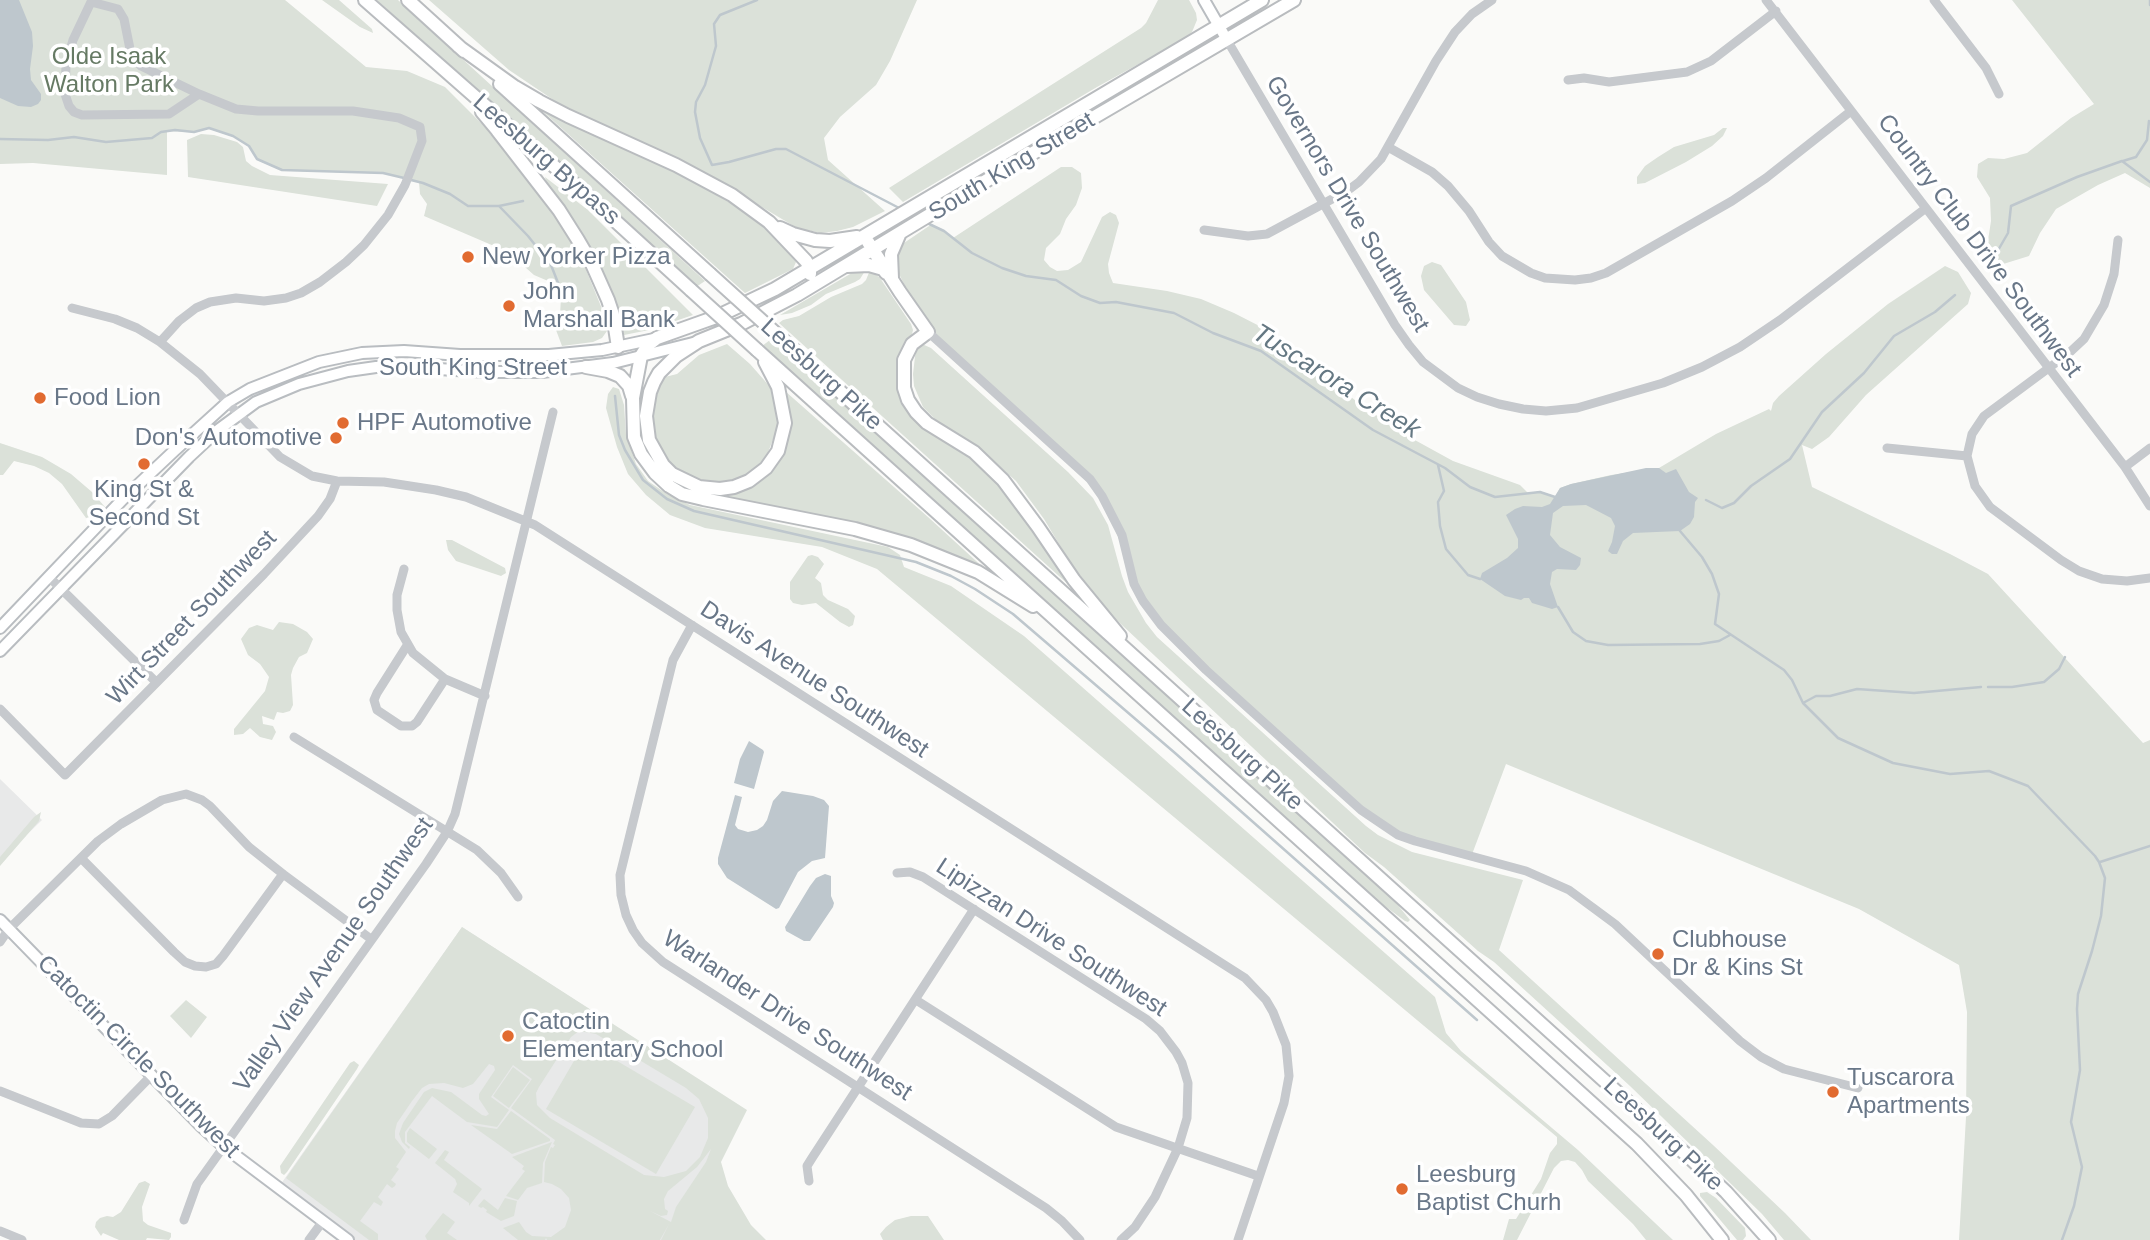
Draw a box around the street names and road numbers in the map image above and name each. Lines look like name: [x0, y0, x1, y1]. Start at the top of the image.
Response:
street label: Governors Drive Southwest: [1259, 71, 1435, 337]
street label: Leesburg Bypass: [467, 88, 625, 232]
street label: South King Street: [924, 106, 1100, 228]
street label: Country Club Drive Southwest: [1871, 109, 2087, 383]
street label: Leesburg Pike: [754, 313, 888, 437]
street label: South King Street: [379, 354, 567, 382]
street label: Wirt Street Southwest: [101, 525, 283, 711]
street label: Davis Avenue Southwest: [694, 595, 934, 765]
street label: Leesburg Pike: [1175, 693, 1309, 817]
street label: Valley View Avenue Southwest: [228, 812, 440, 1098]
street label: Lipizzan Drive Southwest: [930, 853, 1172, 1023]
street label: Warlander Drive Southwest: [657, 925, 917, 1107]
street label: Catoctin Circle Southwest: [31, 950, 245, 1164]
street label: Leesburg Pike: [1597, 1072, 1729, 1198]

